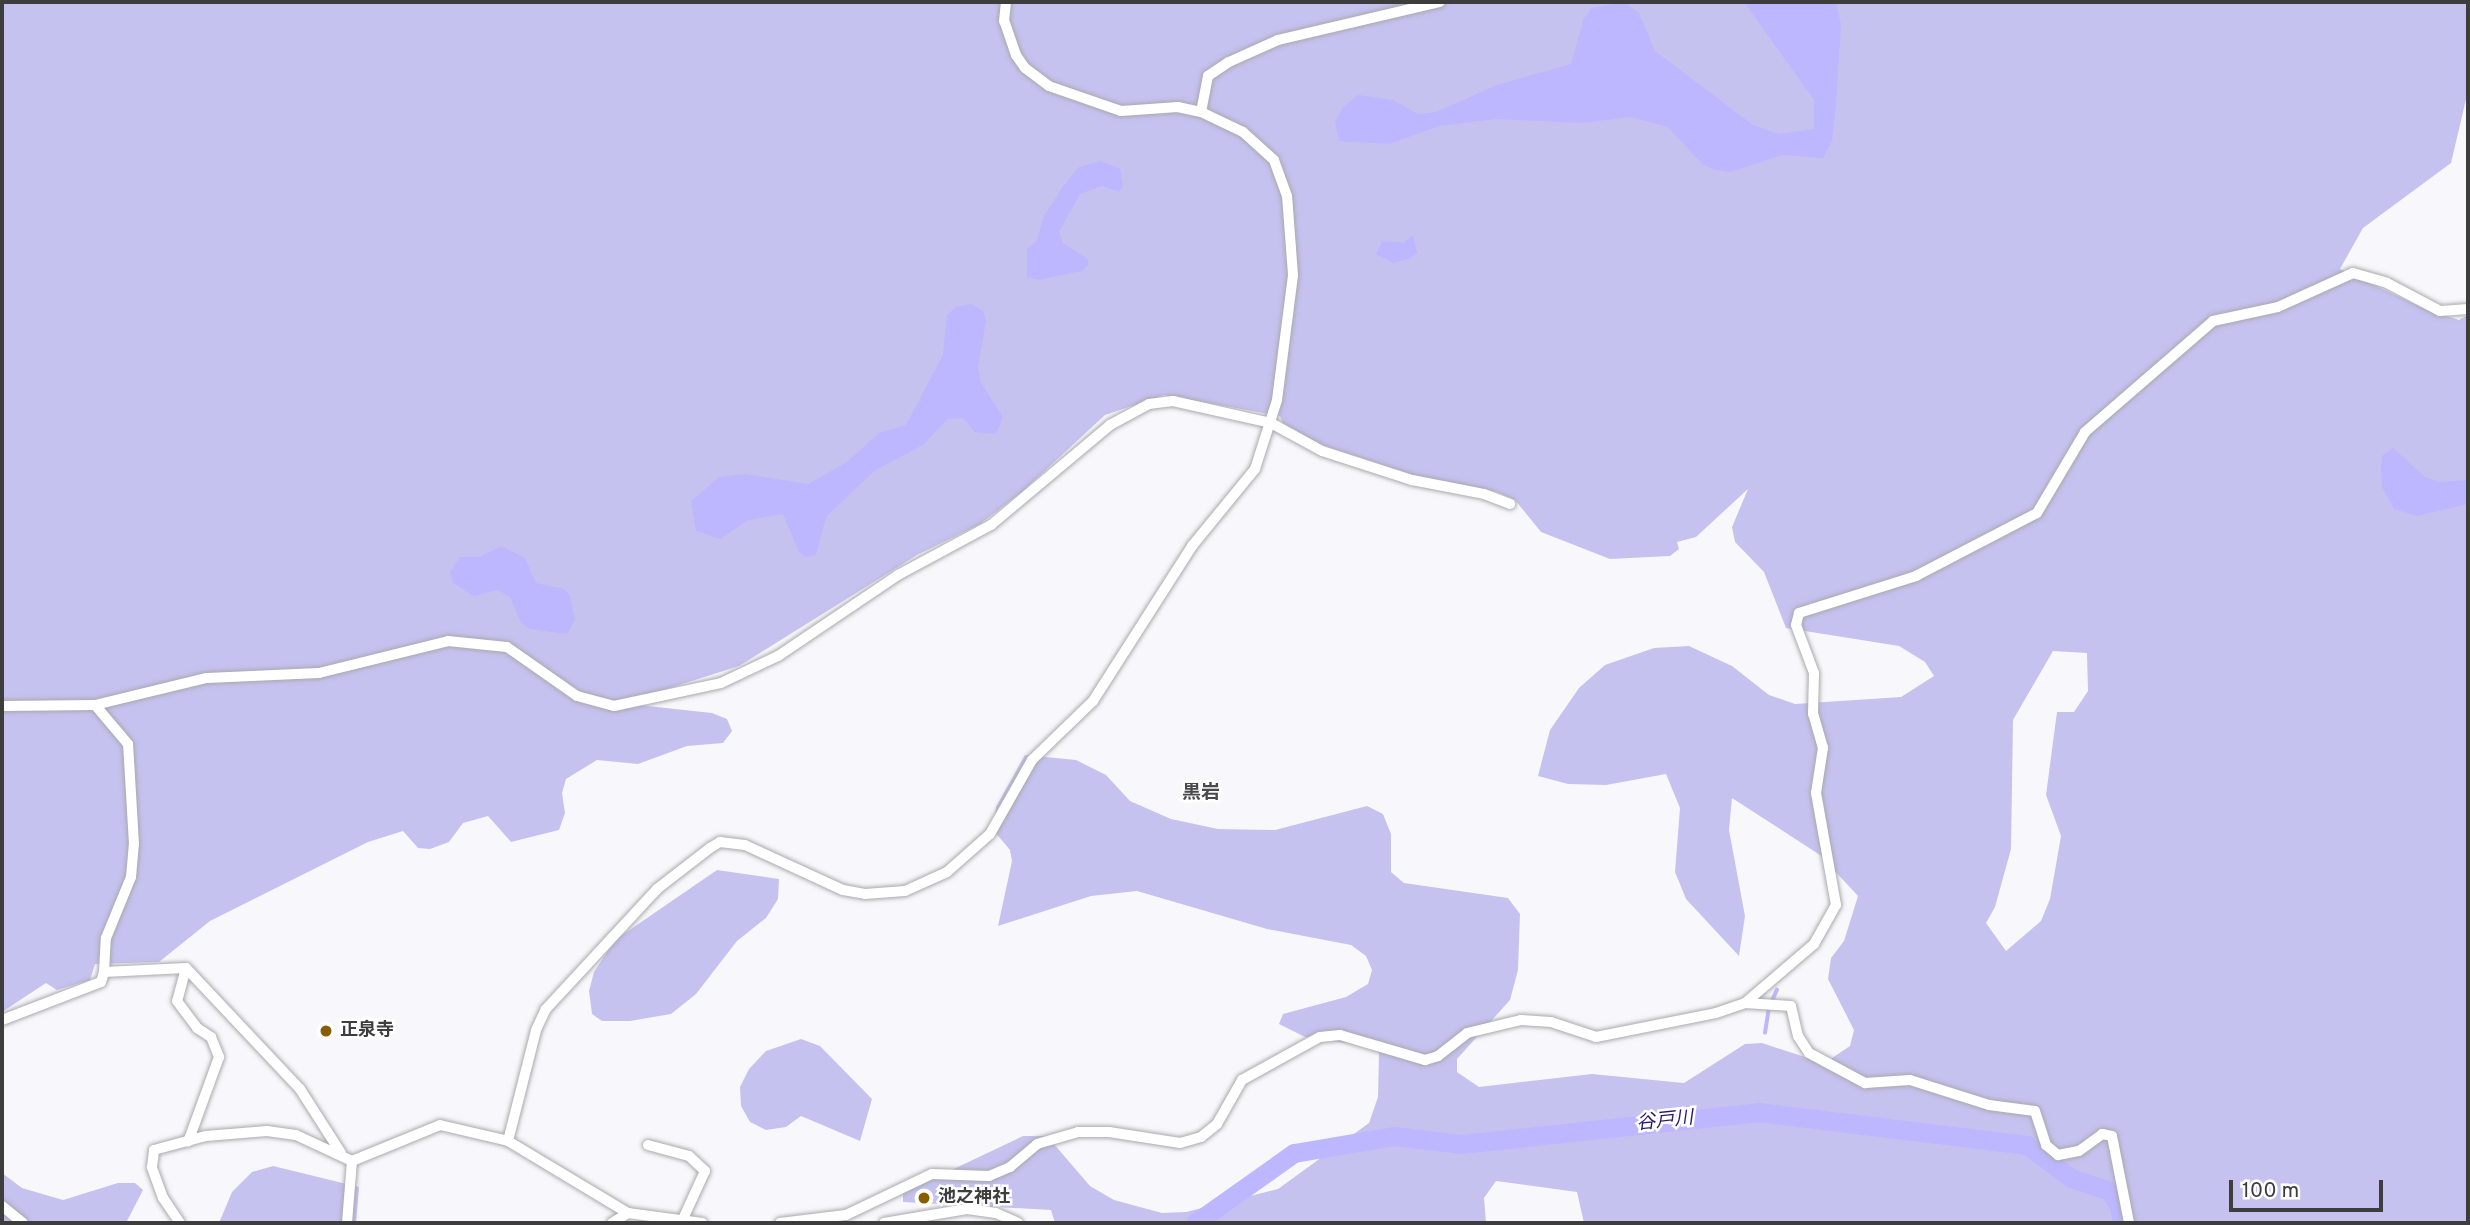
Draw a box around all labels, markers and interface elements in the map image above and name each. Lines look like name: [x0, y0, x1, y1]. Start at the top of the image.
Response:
district label: 黒岩: [1182, 783, 1220, 805]
place label: 正泉寺: [340, 1020, 394, 1042]
marker: 正泉寺: [318, 1023, 334, 1039]
water label: 谷戸川: [1635, 1108, 1695, 1136]
scale bar: [2232, 1166, 2386, 1210]
text: 100 m: [2242, 1178, 2299, 1205]
place label: 池之神社: [938, 1187, 1010, 1209]
marker: 池之神社: [916, 1190, 932, 1206]

